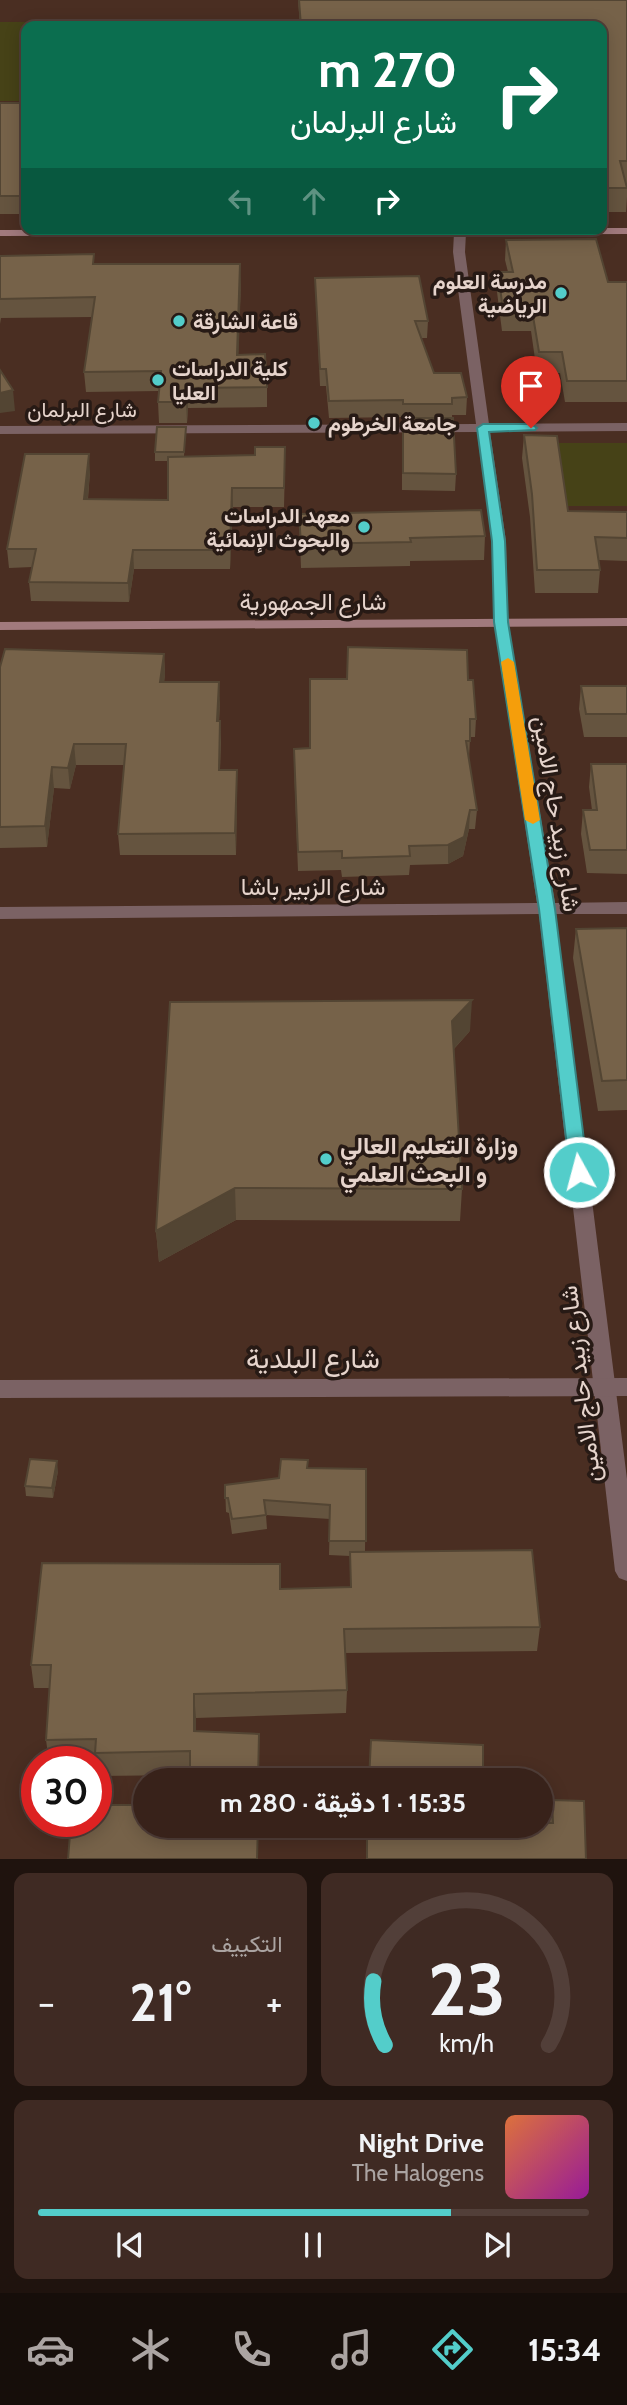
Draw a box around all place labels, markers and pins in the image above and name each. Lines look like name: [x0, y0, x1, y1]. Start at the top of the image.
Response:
place label: مدرسة العلوم الرياضية: [433, 269, 547, 319]
marker: مدرسة العلوم الرياضية: [553, 285, 569, 301]
place label: قاعة الشارقة: [193, 309, 298, 335]
marker: قاعة الشارقة: [171, 313, 187, 329]
place label: كلية الدراسات العليا: [172, 356, 288, 405]
pin: [501, 356, 561, 428]
marker: كلية الدراسات العليا: [150, 372, 166, 388]
place label: جامعة الخرطوم: [328, 411, 456, 438]
marker: جامعة الخرطوم: [306, 415, 322, 431]
place label: معهد الدراسات والبحوث الإنمائية: [207, 503, 350, 554]
marker: معهد الدراسات والبحوث الإنمائية: [356, 519, 372, 535]
place label: وزارة التعليم العالي و البحث العلمي: [340, 1131, 518, 1194]
marker: وزارة التعليم العالي و البحث العلمي: [318, 1151, 334, 1167]

